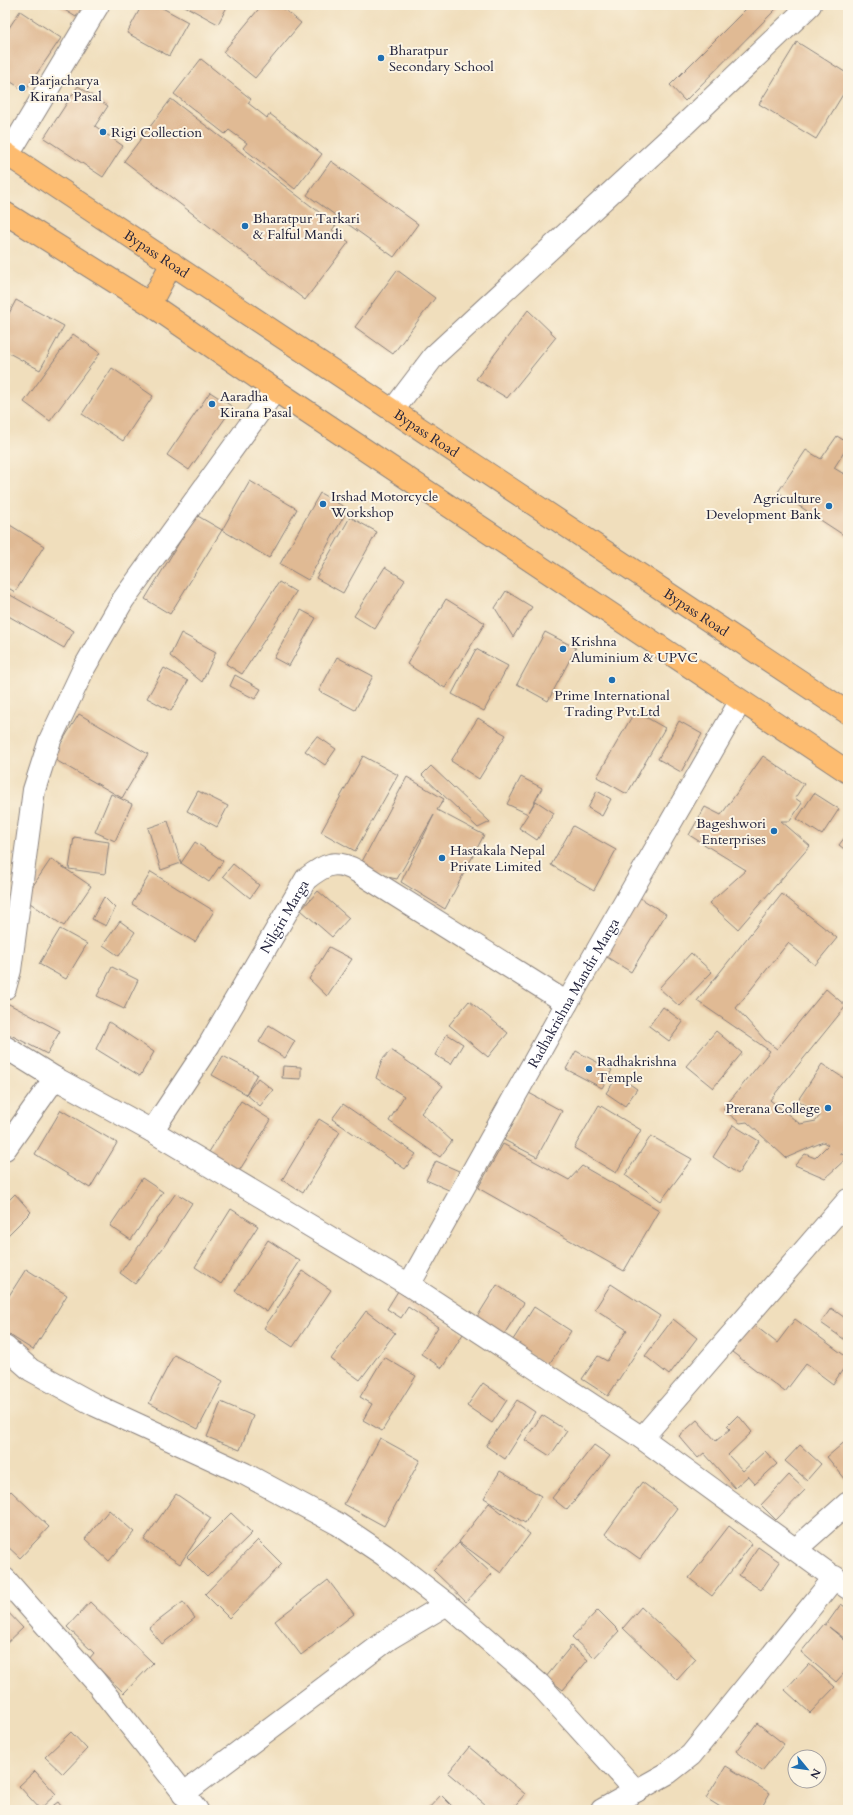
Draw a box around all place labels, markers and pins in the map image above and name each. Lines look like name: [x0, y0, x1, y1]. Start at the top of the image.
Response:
place label: Bharatpur Secondary School: [389, 41, 494, 76]
marker: Bharatpur Secondary School: [376, 53, 386, 63]
place label: Barjacharya Kirana Pasal: [30, 71, 102, 106]
marker: Barjacharya Kirana Pasal: [17, 83, 27, 93]
place label: Rigi Collection: [111, 123, 202, 142]
marker: Rigi Collection: [98, 127, 108, 137]
place label: Bharatpur Tarkari & Falful Mandi: [253, 209, 360, 244]
marker: Bharatpur Tarkari & Falful Mandi: [240, 221, 250, 231]
place label: Aaradha Kirana Pasal: [220, 387, 292, 422]
marker: Aaradha Kirana Pasal: [207, 399, 217, 409]
place label: Irshad Motorcycle Workshop: [330, 487, 438, 522]
place label: Agriculture Development Bank: [706, 489, 822, 524]
marker: Irshad Motorcycle Workshop: [318, 499, 328, 509]
marker: Agriculture Development Bank: [824, 501, 834, 511]
place label: Krishna Aluminium & UPVC: [571, 632, 698, 667]
marker: Krishna Aluminium & UPVC: [558, 644, 568, 654]
marker: Prime International Trading Pvt.Ltd: [607, 675, 617, 685]
place label: Prime International Trading Pvt.Ltd: [554, 686, 670, 721]
place label: Bageshwori Enterprises: [696, 814, 766, 849]
marker: Bageshwori Enterprises: [769, 826, 779, 836]
place label: Hastakala Nepal Private Limited: [450, 841, 546, 876]
marker: Hastakala Nepal Private Limited: [437, 853, 447, 863]
place label: Radhakrishna Temple: [597, 1052, 677, 1087]
marker: Radhakrishna Temple: [584, 1064, 594, 1074]
place label: Prerana College: [725, 1099, 820, 1118]
marker: Prerana College: [823, 1103, 833, 1113]

